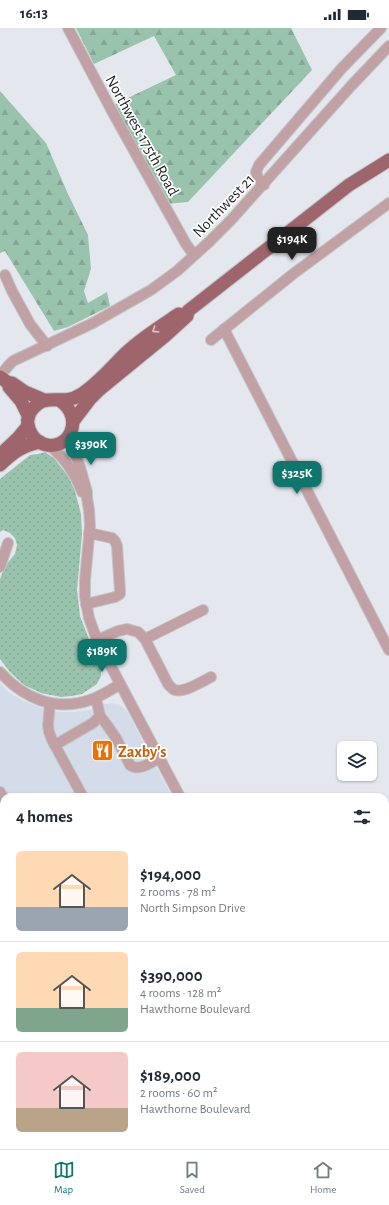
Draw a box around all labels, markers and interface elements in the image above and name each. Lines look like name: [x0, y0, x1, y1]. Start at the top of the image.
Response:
text: 16:13: [20, 6, 48, 21]
street label: Northwest 175th Road: [102, 73, 182, 198]
street label: Northwest 21: [190, 171, 258, 240]
pin: $194K: [264, 227, 320, 261]
text: $194K: [277, 233, 307, 246]
one-way arrow: [152, 325, 159, 333]
pin: $390K: [63, 432, 119, 466]
text: $390K: [75, 438, 107, 451]
pin: $325K: [269, 461, 325, 495]
text: $325K: [282, 467, 312, 480]
pin: $189K: [74, 639, 130, 673]
text: $189K: [87, 645, 117, 658]
restaurant icon: Zaxby's: [89, 738, 115, 764]
map controls: [337, 741, 377, 781]
button: layers: [337, 741, 377, 781]
place label: Zaxby's: [118, 744, 167, 761]
icon: filters: [351, 806, 373, 828]
text: 4 homes: [16, 808, 73, 825]
text: $194,000: [140, 866, 201, 883]
icon: home: [48, 867, 96, 915]
text: 2 rooms · 78 m²: [140, 886, 216, 899]
text: North Simpson Drive: [140, 902, 245, 915]
text: $390,000: [140, 967, 203, 984]
icon: home: [48, 968, 96, 1016]
text: 4 rooms · 128 m²: [140, 987, 221, 1000]
text: Hawthorne Boulevard: [140, 1003, 251, 1016]
text: $189,000: [140, 1067, 201, 1084]
icon: home: [48, 1068, 96, 1116]
text: 2 rooms · 60 m²: [140, 1087, 217, 1100]
text: Hawthorne Boulevard: [140, 1103, 251, 1116]
tab: Map: [53, 1159, 75, 1196]
tab: Saved: [180, 1159, 205, 1196]
tab: Home: [310, 1159, 336, 1196]

